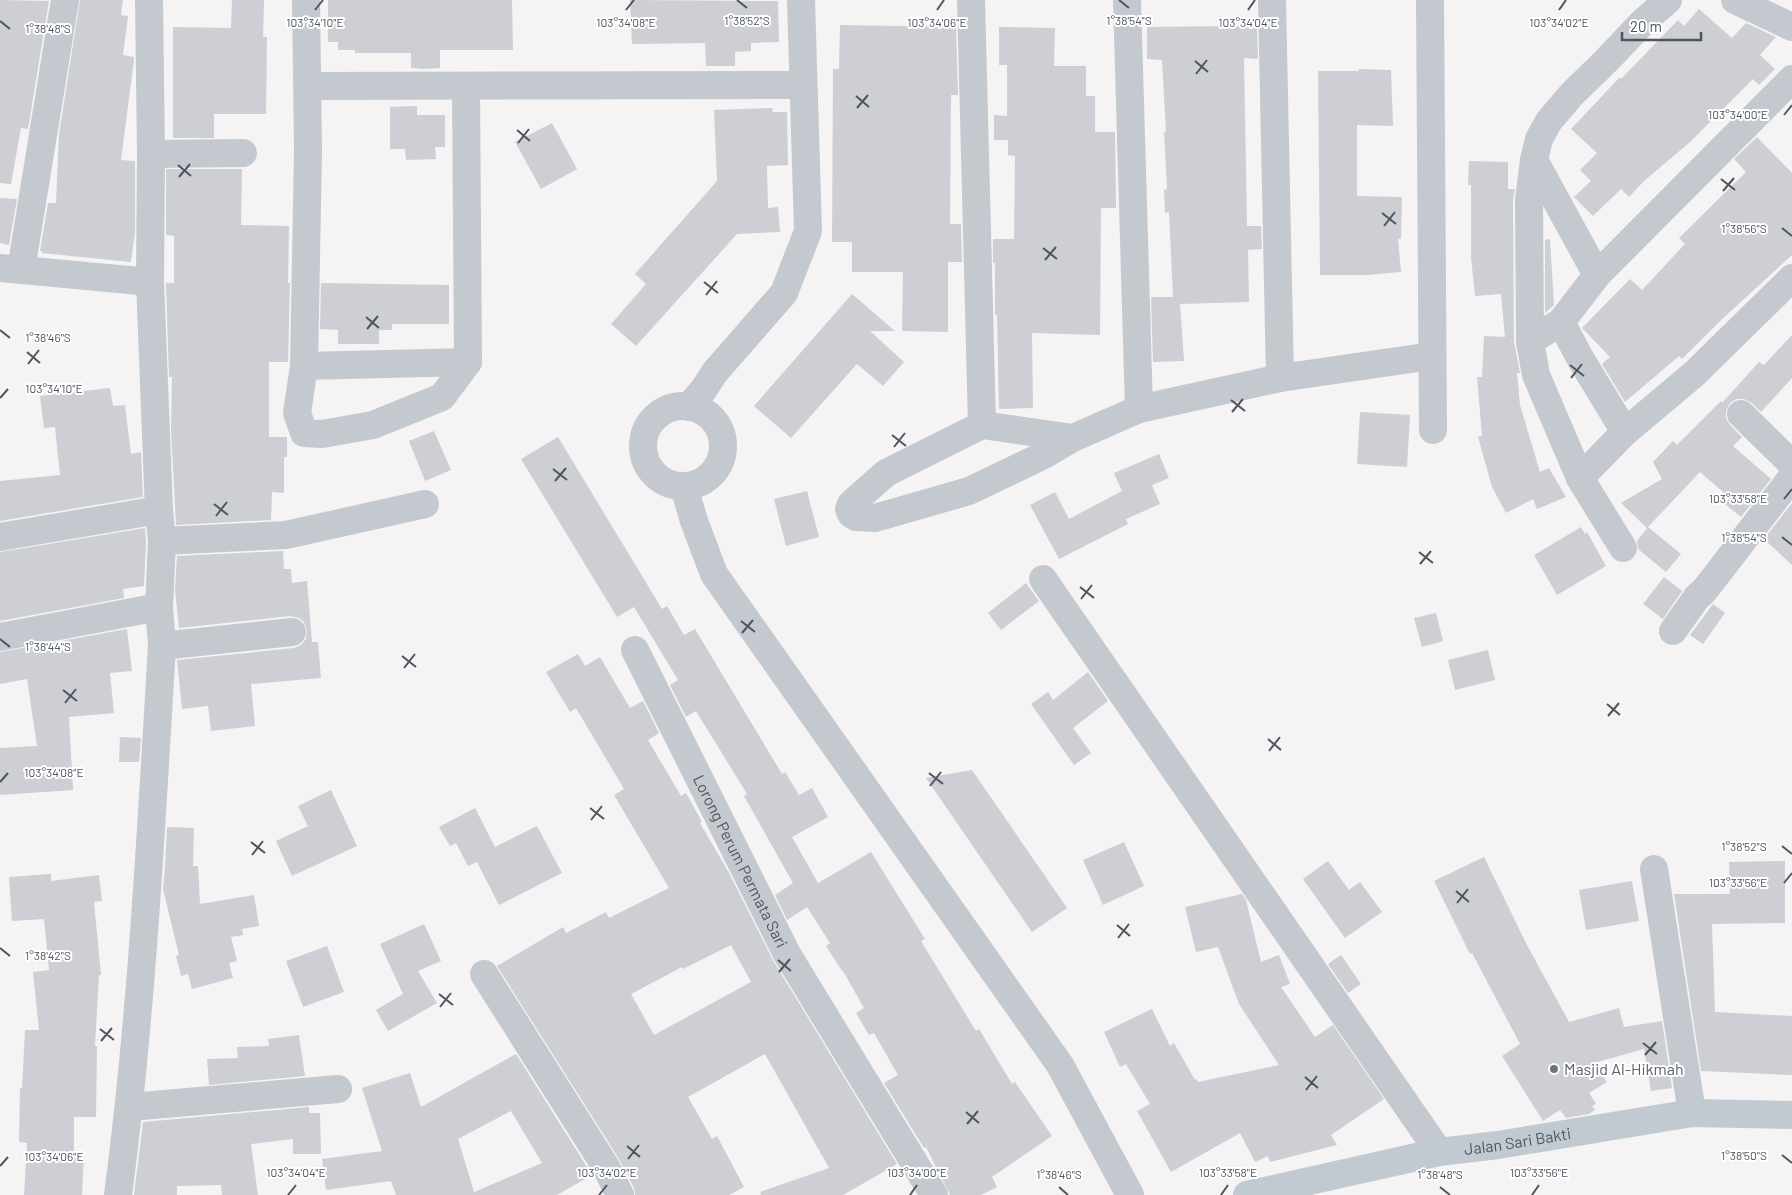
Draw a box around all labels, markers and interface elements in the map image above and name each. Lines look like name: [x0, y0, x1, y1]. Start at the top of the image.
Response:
scale bar: [1622, 10, 1701, 42]
text: 1°38'52"S: [724, 13, 770, 27]
text: 1°38'54"S: [1106, 13, 1152, 27]
text: 103°34'10"E: [286, 15, 344, 29]
text: 103°34'08"E: [596, 15, 656, 29]
text: 103°34'06"E: [907, 15, 967, 29]
text: 103°34'04"E: [1218, 15, 1278, 29]
text: 103°34'02"E: [1529, 15, 1589, 29]
text: 20 m: [1630, 17, 1662, 35]
text: 1°38'48"S: [25, 21, 71, 35]
text: 103°34'00"E: [1708, 107, 1768, 121]
text: 1°38'56"S: [1721, 221, 1767, 235]
text: 1°38'46"S: [25, 330, 71, 344]
text: 103°34'10"E: [25, 381, 83, 395]
text: 103°33'58"E: [1709, 491, 1767, 505]
text: 1°38'54"S: [1721, 530, 1767, 544]
text: 1°38'44"S: [25, 639, 71, 653]
text: 103°34'08"E: [24, 765, 84, 779]
street label: Lorong Perum Permata Sari: [690, 771, 792, 950]
text: 1°38'52"S: [1721, 839, 1767, 853]
text: 103°33'56"E: [1709, 875, 1767, 889]
text: 1°38'42"S: [25, 948, 71, 962]
place label: Masjid Al-Hikmah: [1564, 1059, 1684, 1078]
marker: Masjid Al-Hikmah: [1548, 1063, 1560, 1075]
street label: Jalan Sari Bakti: [1463, 1123, 1572, 1158]
text: 1°38'50"S: [1721, 1148, 1767, 1162]
text: 103°34'06"E: [24, 1149, 84, 1163]
text: 103°34'04"E: [266, 1165, 326, 1179]
text: 103°34'02"E: [577, 1165, 637, 1179]
text: 103°34'00"E: [887, 1165, 947, 1179]
text: 103°33'58"E: [1199, 1165, 1257, 1179]
text: 103°33'56"E: [1510, 1165, 1568, 1179]
text: 1°38'46"S: [1036, 1167, 1082, 1181]
text: 1°38'48"S: [1417, 1167, 1463, 1181]

